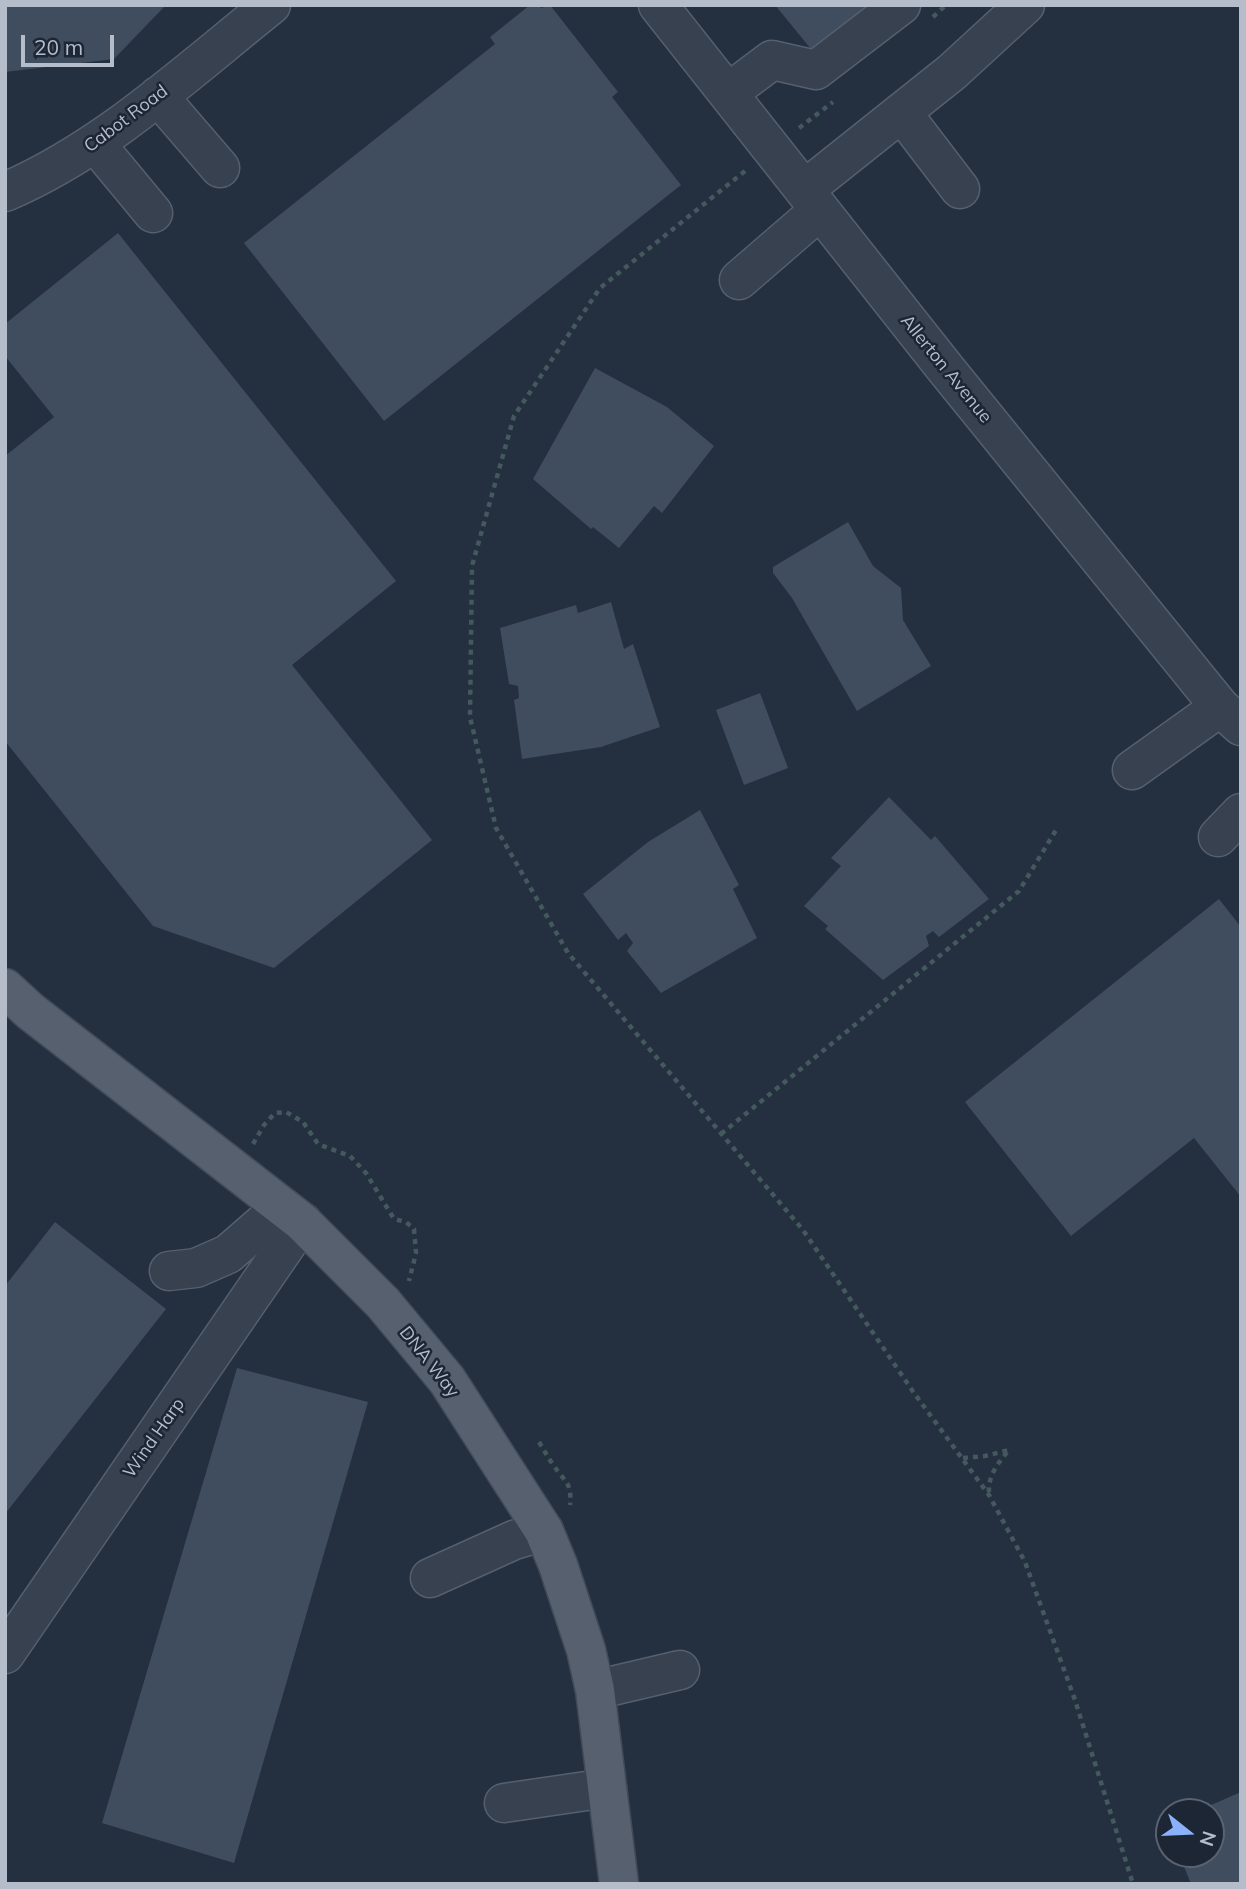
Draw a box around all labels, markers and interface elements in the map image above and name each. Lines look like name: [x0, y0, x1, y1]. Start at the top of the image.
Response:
scale bar: [24, 21, 117, 65]
text: 20 m: [34, 34, 83, 60]
street label: Cabot Road: [80, 81, 172, 157]
street label: Allerton Avenue: [896, 311, 996, 427]
street label: DNA Way: [395, 1322, 463, 1402]
street label: Wind Harp: [119, 1394, 189, 1482]
north arrow: [1155, 1798, 1225, 1868]
text: N: [1194, 1828, 1222, 1849]

